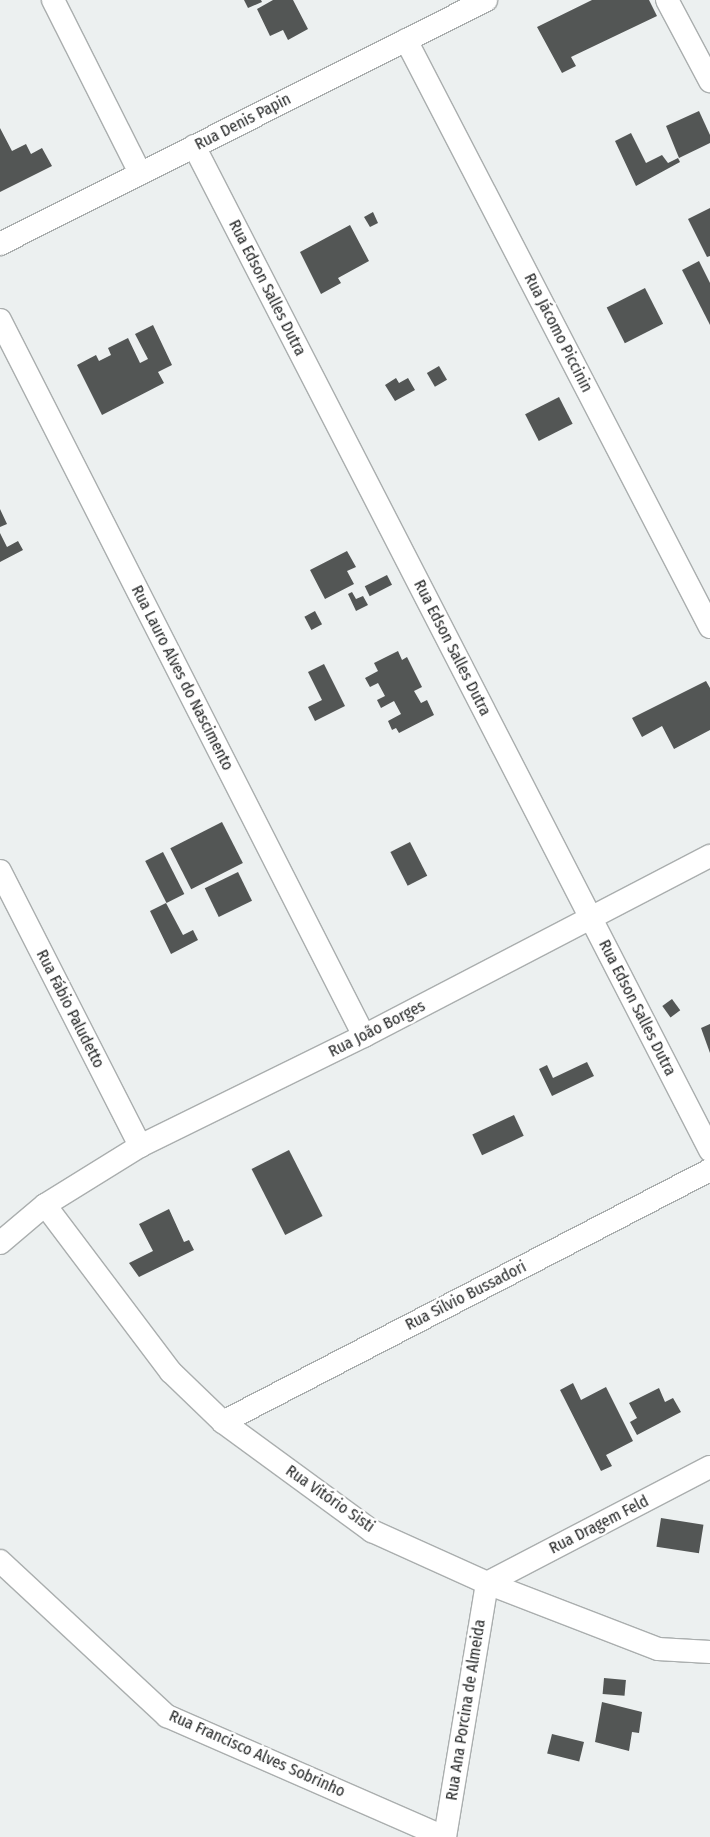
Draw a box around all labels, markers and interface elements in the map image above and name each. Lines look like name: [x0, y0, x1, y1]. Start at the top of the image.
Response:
street label: Rua Denis Papin: [192, 90, 294, 154]
street label: Rua Edson Salles Dutra: [224, 217, 310, 359]
street label: Rua Jácomo Piccinin: [520, 270, 596, 396]
street label: Rua Edson Salles Dutra: [409, 577, 495, 719]
street label: Rua Lauro Alves do Nascimento: [127, 582, 237, 774]
street label: Rua Edson Salles Dutra: [594, 937, 680, 1079]
street label: Rua Fábio Paludetto: [32, 947, 108, 1071]
street label: Rua João Borges: [325, 996, 429, 1062]
street label: Rua Sílvio Bussadori: [402, 1257, 530, 1335]
street label: Rua Vitório Sisti: [282, 1461, 378, 1537]
street label: Rua Dragem Feld: [546, 1492, 652, 1558]
street label: Rua Ana Porcina de Almeida: [442, 1618, 490, 1802]
street label: Rua Francisco Alves Sobrinho: [166, 1706, 348, 1802]

